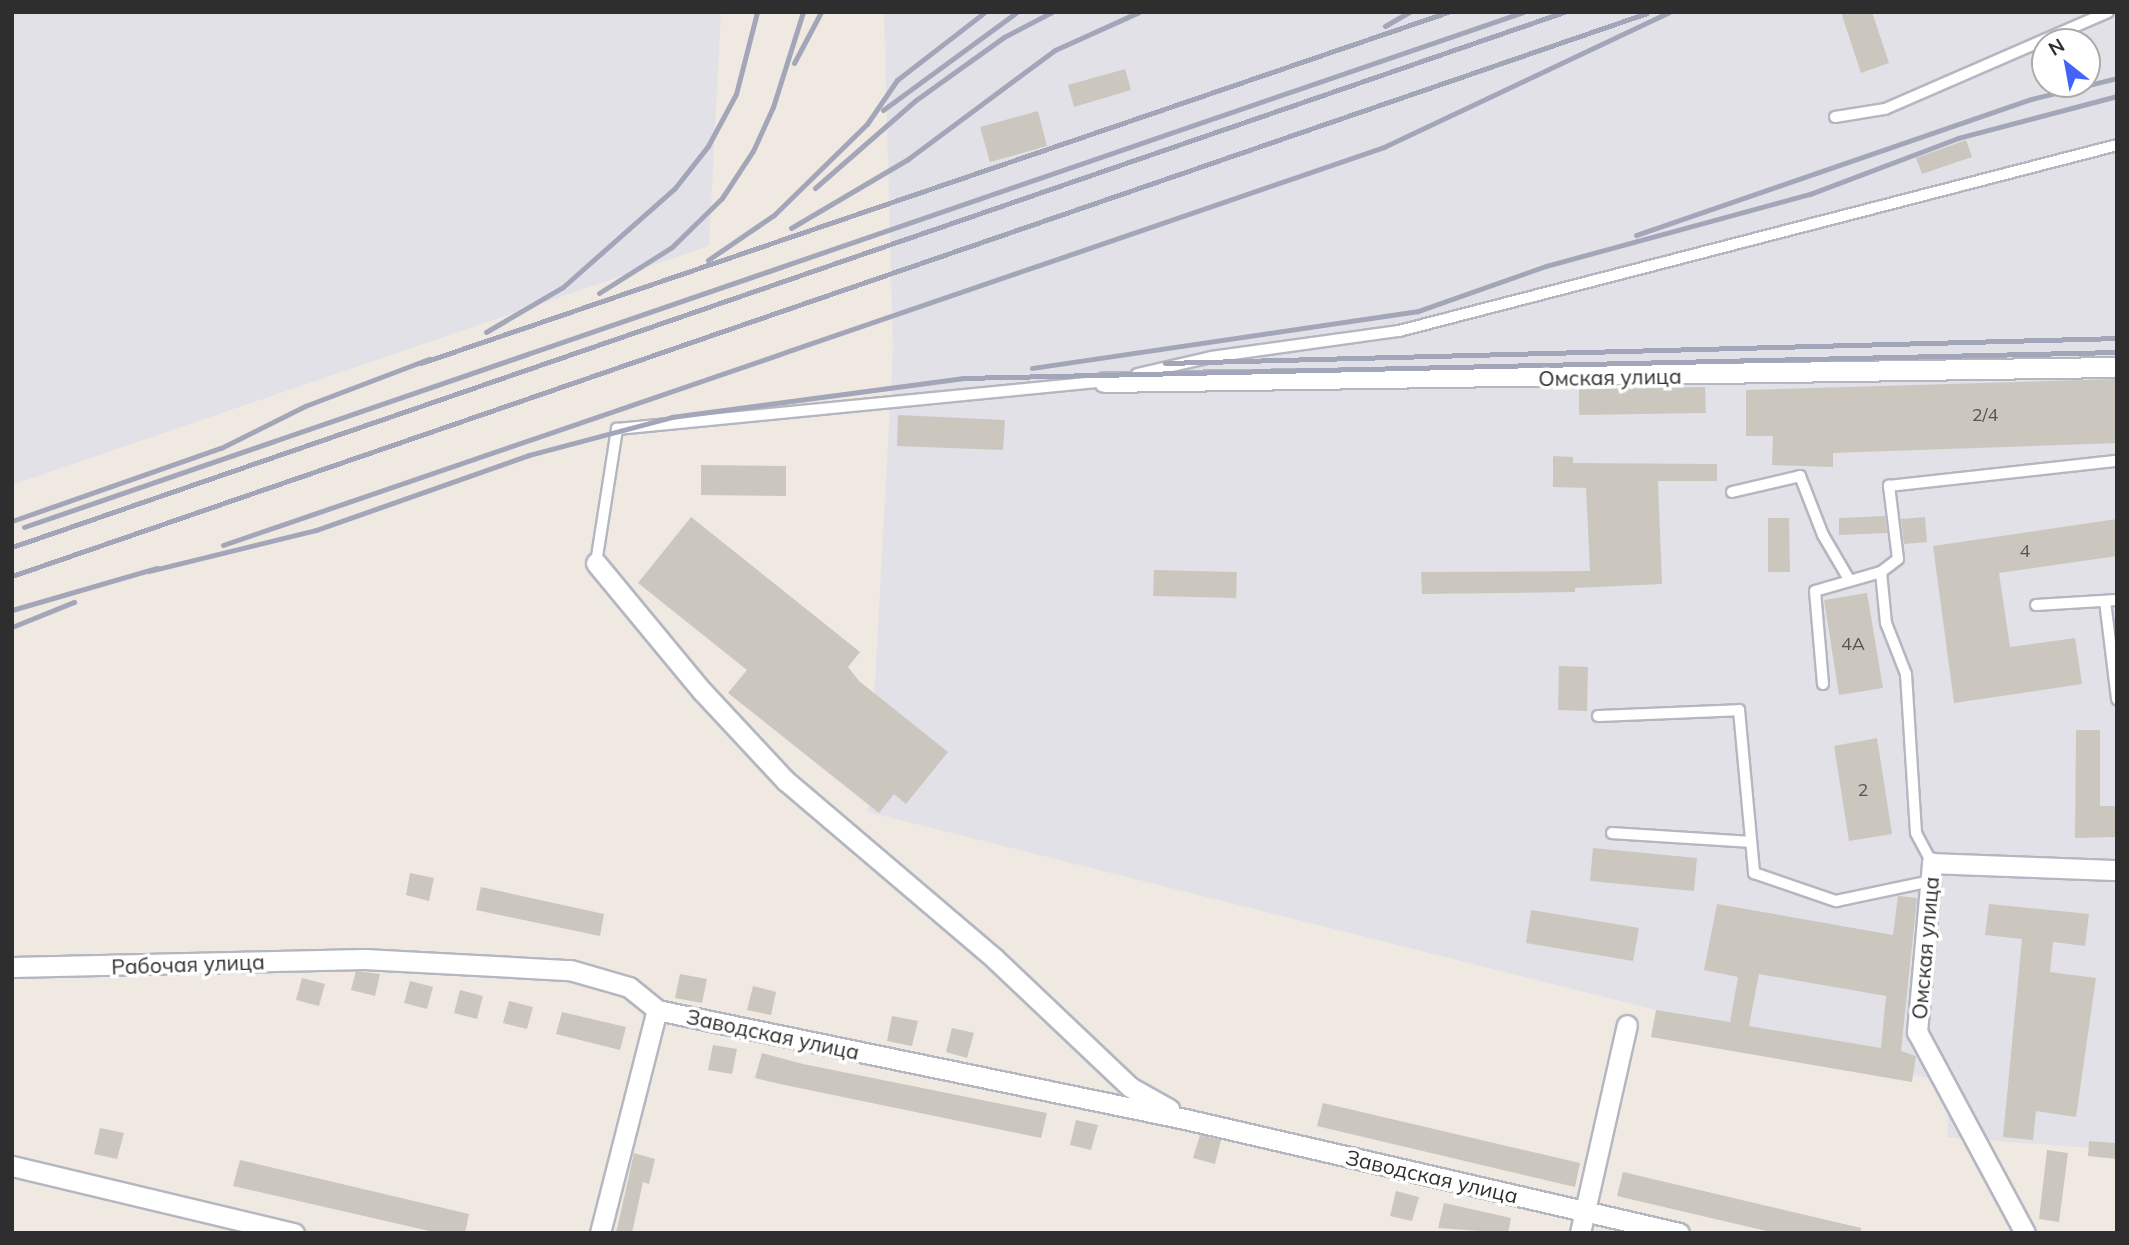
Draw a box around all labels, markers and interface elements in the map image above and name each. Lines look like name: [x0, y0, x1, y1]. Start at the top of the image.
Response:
north arrow: [2031, 28, 2101, 98]
text: N: [2044, 33, 2069, 61]
street label: Омская улица: [1538, 363, 1682, 391]
house number: 2/4: [1972, 404, 1998, 426]
house number: 4: [2020, 540, 2030, 562]
house number: 4А: [1841, 633, 1865, 655]
house number: 2: [1858, 779, 1868, 801]
street label: Омская улица: [1906, 876, 1944, 1020]
street label: Рабочая улица: [111, 949, 265, 979]
street label: Заводская улица: [684, 1003, 862, 1065]
street label: Заводская улица: [1343, 1144, 1521, 1208]

